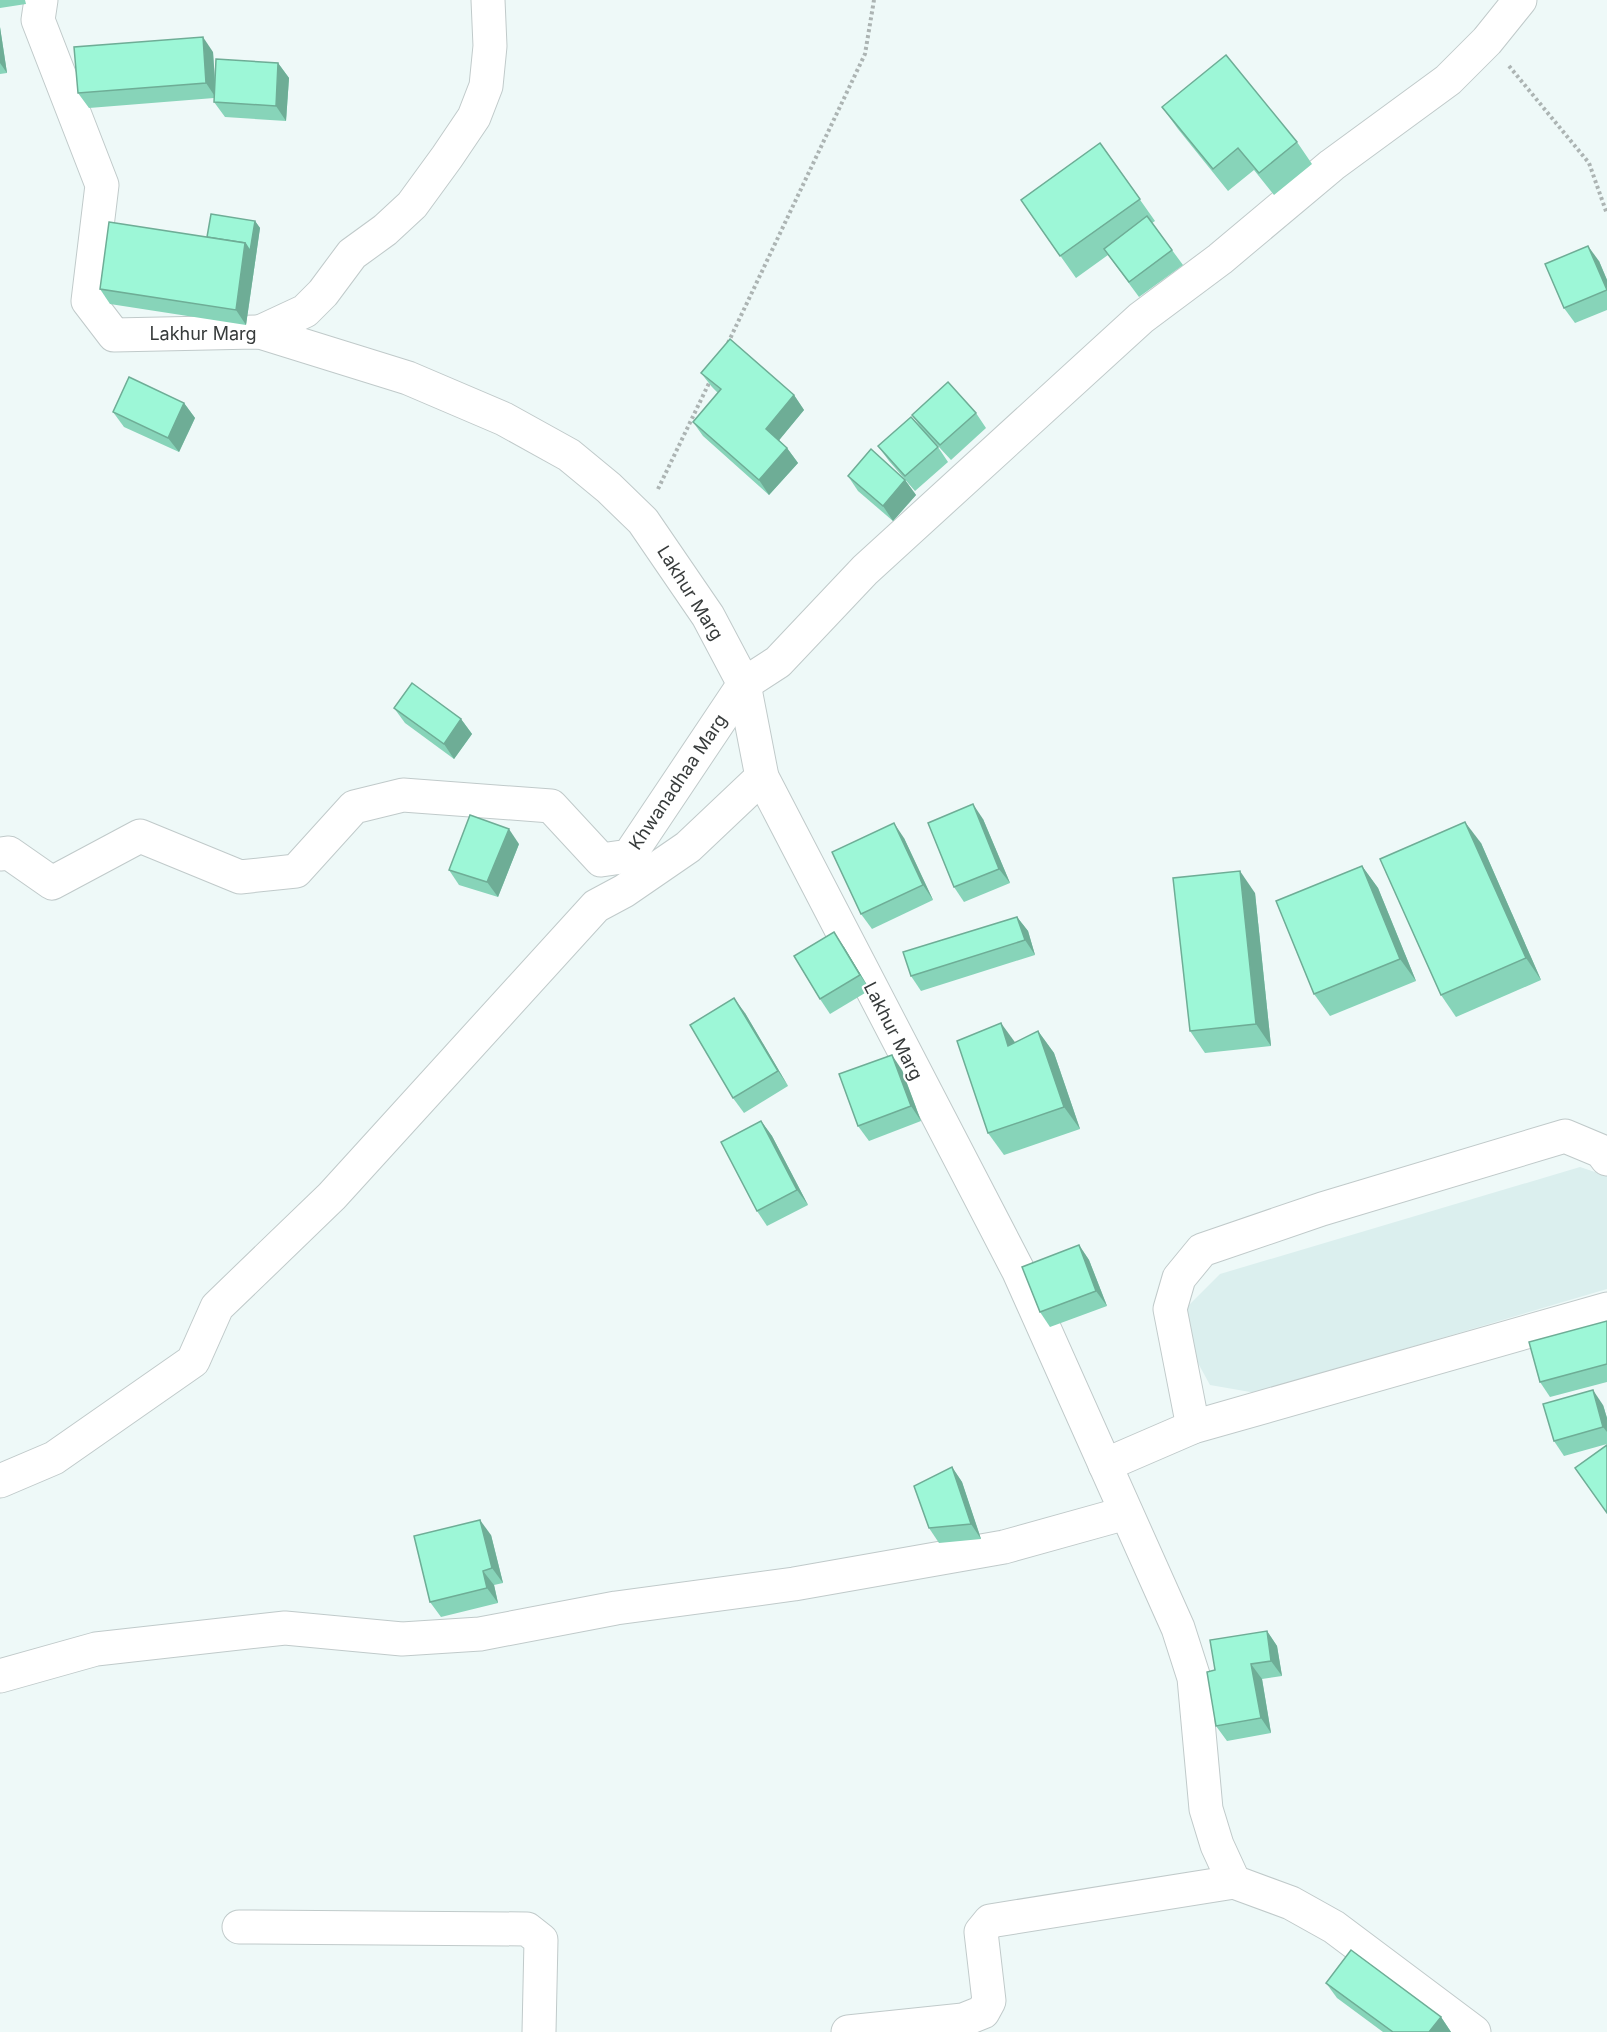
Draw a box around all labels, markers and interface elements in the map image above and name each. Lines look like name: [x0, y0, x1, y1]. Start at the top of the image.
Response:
street label: Lakhur Marg: [149, 323, 257, 344]
street label: Lakhur Marg: [653, 542, 728, 644]
street label: Khwanadhaa Marg: [624, 710, 731, 854]
street label: Lakhur Marg: [860, 978, 927, 1083]

